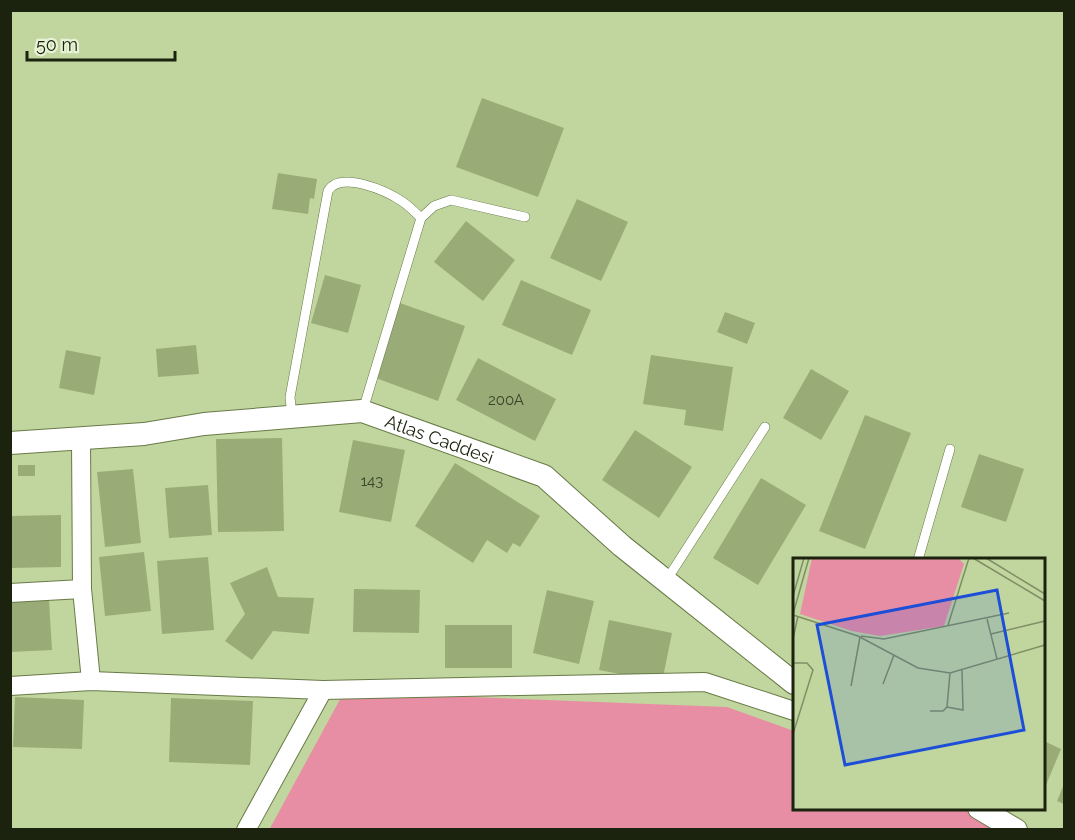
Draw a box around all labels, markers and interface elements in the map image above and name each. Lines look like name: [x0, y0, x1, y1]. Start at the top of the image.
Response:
scale bar: [27, 24, 176, 62]
text: 50 m: [36, 34, 78, 55]
house number: 200A: [488, 391, 524, 409]
street label: Atlas Caddesi: [382, 410, 497, 468]
house number: 143: [361, 472, 383, 490]
inset map: [793, 558, 1045, 810]

